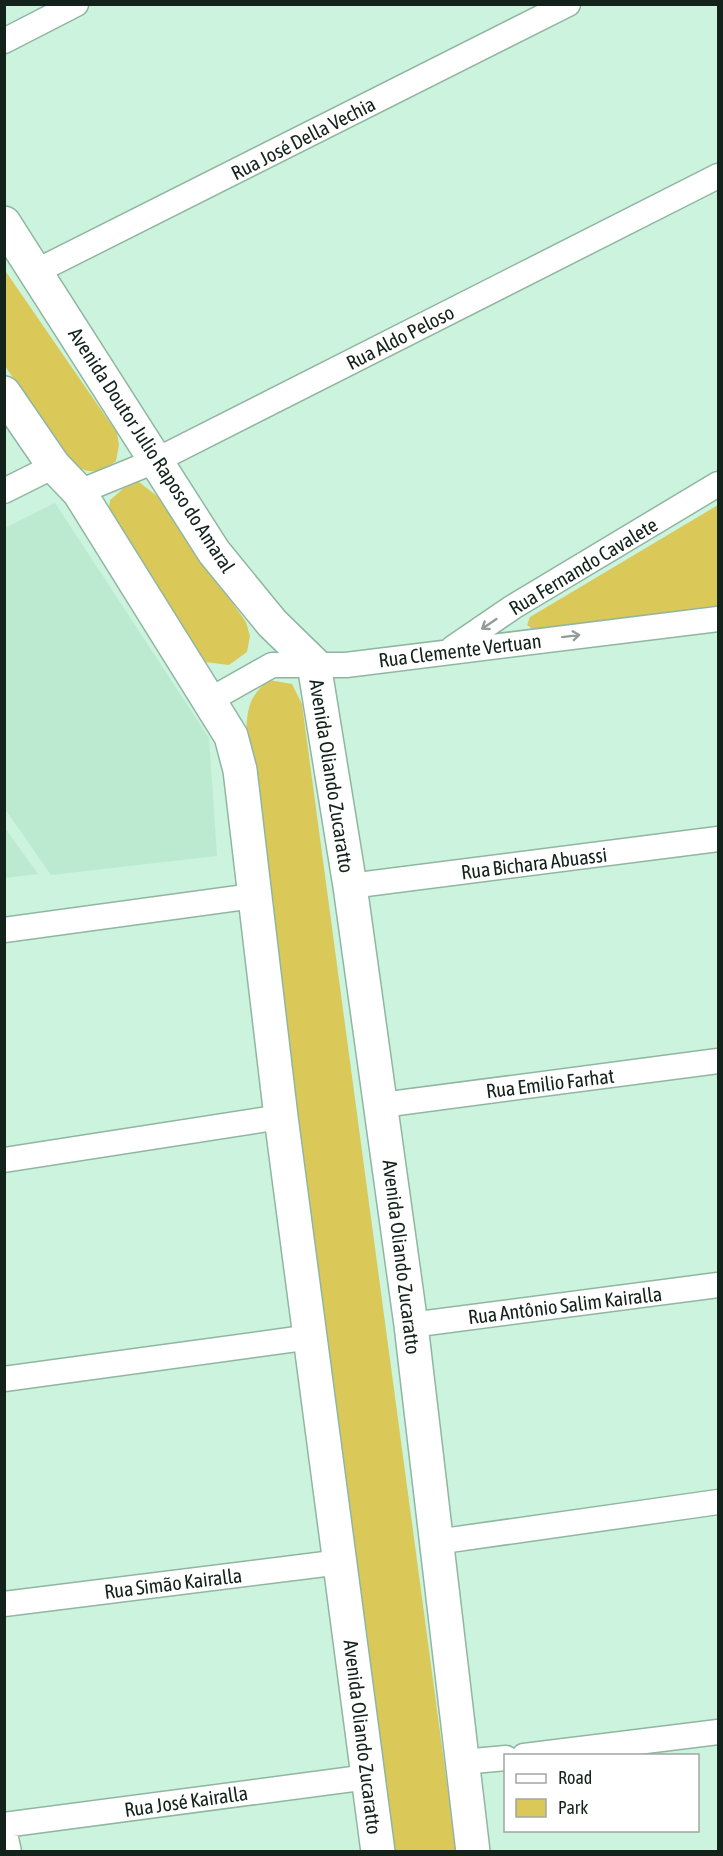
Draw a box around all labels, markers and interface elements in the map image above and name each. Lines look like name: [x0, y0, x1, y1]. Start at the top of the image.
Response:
street label: Rua José Della Vechia: [227, 92, 379, 184]
street label: Rua Aldo Peloso: [342, 300, 458, 374]
street label: Avenida Doutor Julio Raposo do Amaral: [64, 323, 240, 577]
street label: Rua Fernando Cavalete: [505, 513, 661, 619]
one-way arrow: [481, 617, 498, 630]
street label: Rua Clemente Vertuan: [377, 629, 543, 671]
one-way arrow: [560, 631, 580, 642]
street label: Avenida Oliando Zucaratto: [305, 677, 359, 875]
street label: Rua Bichara Abuassi: [460, 843, 608, 883]
street label: Rua Emilio Farhat: [485, 1064, 616, 1102]
street label: Avenida Oliando Zucaratto: [379, 1158, 425, 1356]
street label: Rua Antônio Salim Kairalla: [467, 1282, 663, 1328]
street label: Rua Simão Kairalla: [103, 1563, 243, 1603]
street label: Avenida Oliando Zucaratto: [340, 1638, 386, 1836]
legend: [504, 1754, 699, 1832]
text: Road: [558, 1767, 592, 1788]
street label: Rua José Kairalla: [123, 1781, 249, 1821]
text: Park: [558, 1797, 588, 1818]

